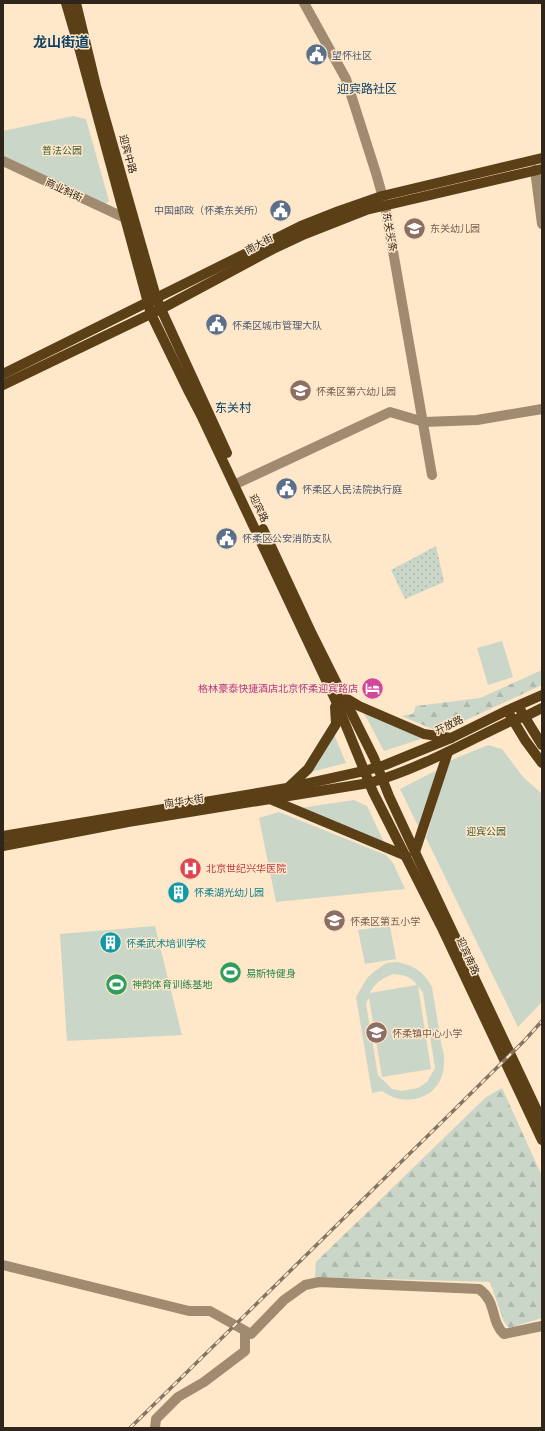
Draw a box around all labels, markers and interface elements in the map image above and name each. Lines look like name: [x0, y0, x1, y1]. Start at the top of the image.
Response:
district label: 龙山街道: [33, 34, 89, 50]
public building icon: 望怀社区: [303, 42, 329, 68]
place label: 望怀社区: [332, 50, 372, 61]
district label: 迎宾路社区: [337, 82, 397, 96]
street label: 迎宾中路: [118, 133, 138, 175]
park label: 普法公园: [42, 145, 82, 156]
street label: 商业斜街: [44, 177, 84, 203]
public building icon: 中国邮政（怀柔东关所）: [267, 197, 293, 223]
place label: 中国邮政（怀柔东关所）: [154, 205, 264, 216]
street label: 东关头条: [381, 211, 399, 253]
school or university icon: 东关幼儿园: [401, 215, 427, 241]
place label: 东关幼儿园: [430, 223, 480, 234]
street label: 南大街: [243, 232, 275, 256]
public building icon: 怀柔区城市管理大队: [203, 312, 229, 338]
place label: 怀柔区城市管理大队: [232, 320, 322, 331]
school or university icon: 怀柔区第六幼儿园: [288, 378, 314, 404]
place label: 怀柔区第六幼儿园: [316, 386, 396, 397]
district label: 东关村: [215, 401, 252, 415]
public building icon: 怀柔区人民法院执行庭: [273, 476, 299, 502]
place label: 怀柔区人民法院执行庭: [302, 484, 402, 495]
street label: 迎宾路: [248, 492, 270, 524]
public building icon: 怀柔区公安消防支队: [213, 525, 239, 551]
place label: 怀柔区公安消防支队: [242, 533, 332, 544]
hotel icon: 格林豪泰快捷酒店北京怀柔迎宾路店: [360, 675, 386, 701]
place label: 格林豪泰快捷酒店北京怀柔迎宾路店: [198, 683, 358, 694]
street label: 开放路: [433, 714, 465, 736]
street label: 南华大街: [163, 792, 205, 810]
park label: 迎宾公园: [466, 826, 506, 837]
hospital icon: 北京世纪兴华医院: [177, 855, 203, 881]
place label: 北京世纪兴华医院: [206, 863, 286, 874]
building icon: 怀柔湖光幼儿园: [166, 879, 192, 905]
place label: 怀柔湖光幼儿园: [194, 887, 264, 898]
school or university icon: 怀柔区第五小学: [321, 908, 347, 934]
place label: 怀柔区第五小学: [350, 916, 420, 927]
building icon: 怀柔武术培训学校: [97, 930, 123, 956]
street label: 迎宾南路: [455, 936, 481, 976]
place label: 怀柔武术培训学校: [126, 938, 206, 949]
sports icon: 易斯特健身: [217, 960, 243, 986]
place label: 易斯特健身: [246, 968, 296, 979]
sports icon: 神韵体育训练基地: [103, 971, 129, 997]
place label: 神韵体育训练基地: [132, 979, 213, 990]
school or university icon: 怀柔镇中心小学: [363, 1020, 389, 1046]
place label: 怀柔镇中心小学: [392, 1028, 462, 1039]

